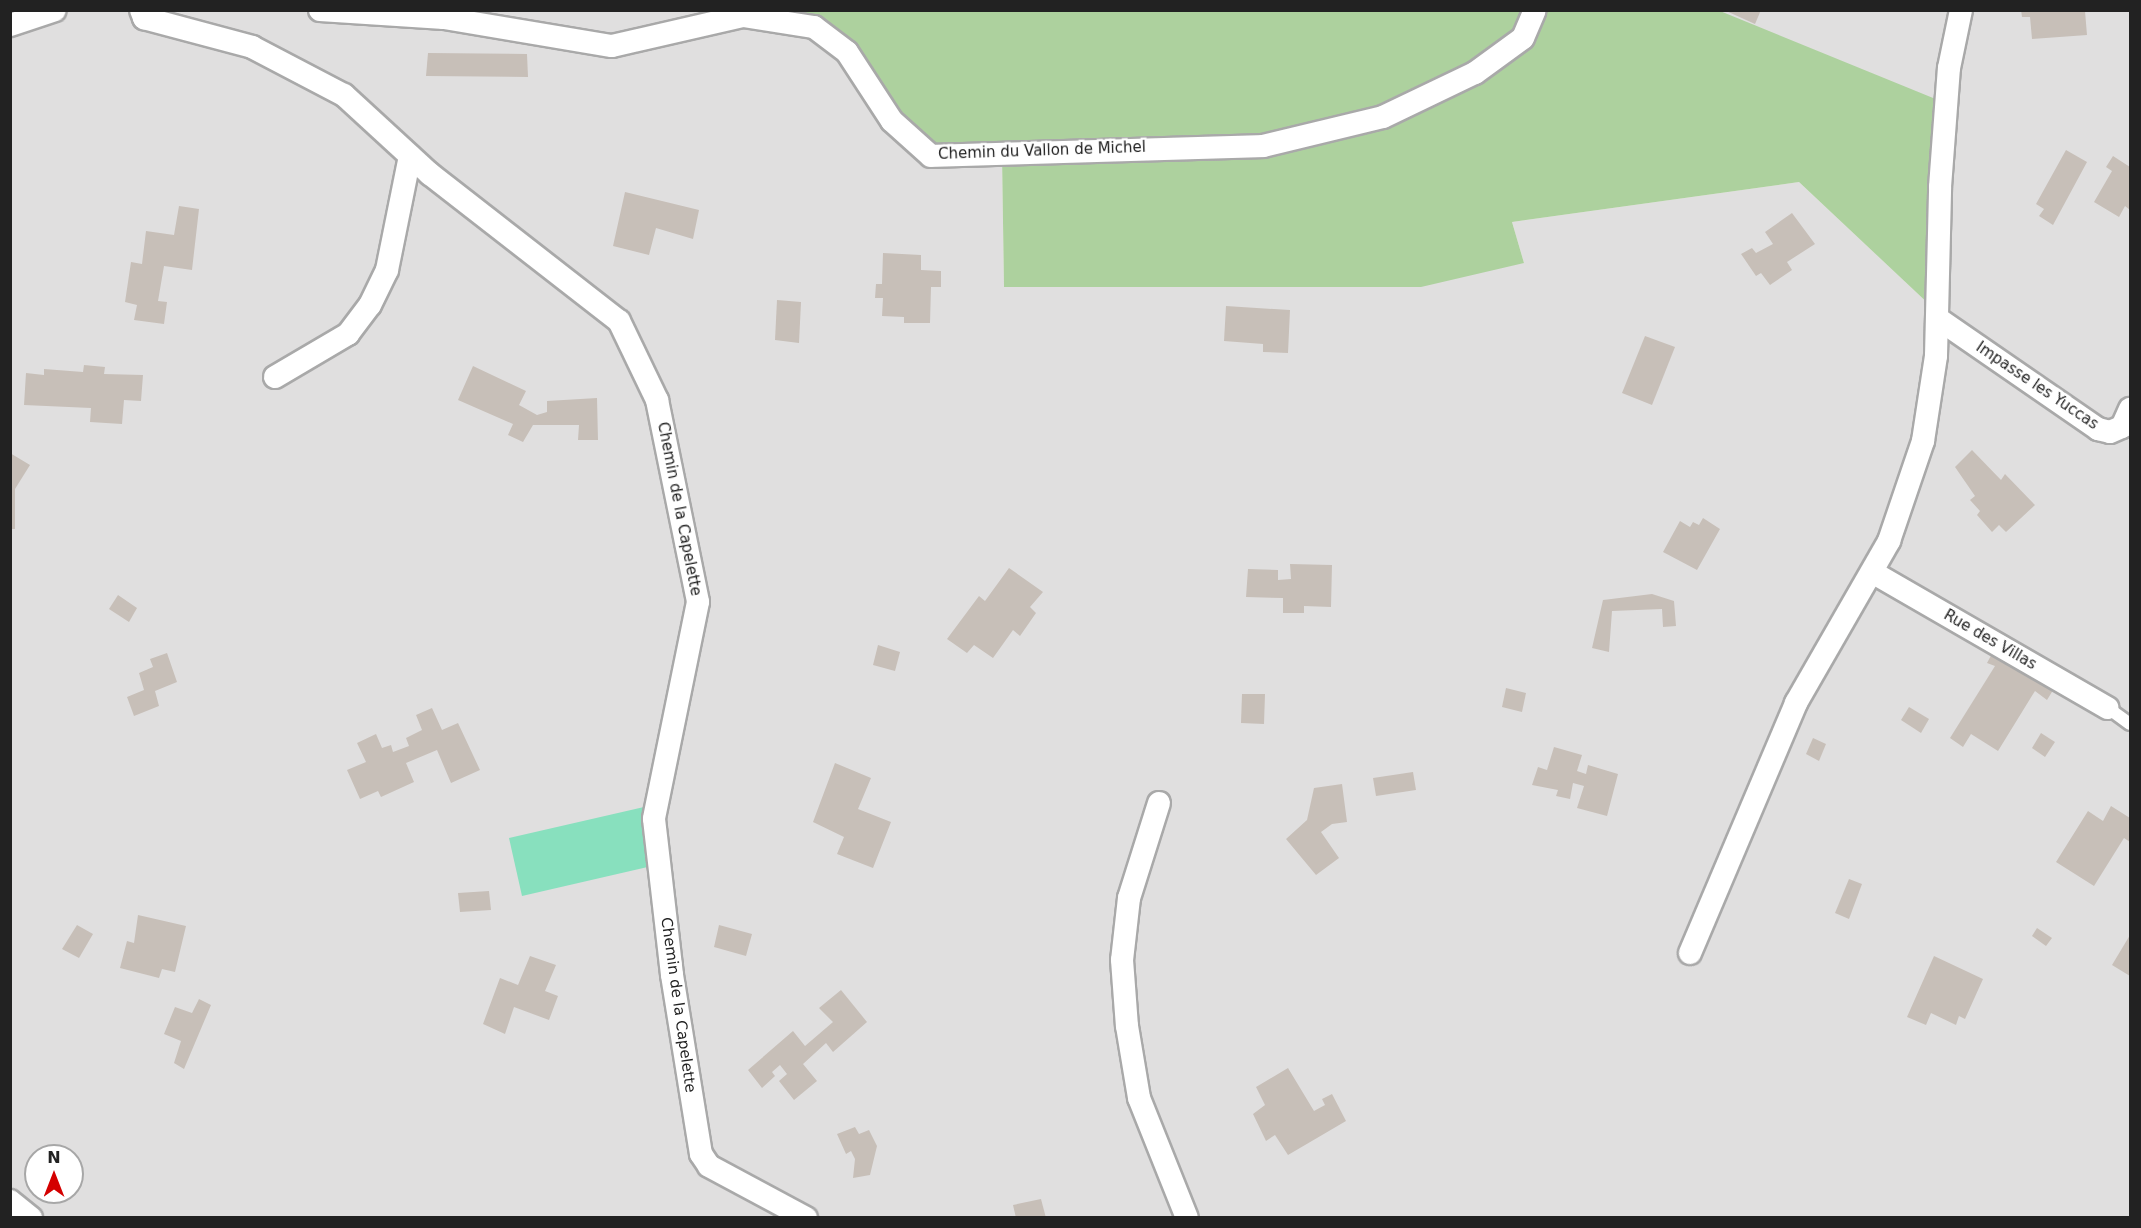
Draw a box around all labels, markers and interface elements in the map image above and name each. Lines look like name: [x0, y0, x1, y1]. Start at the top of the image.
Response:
street label: Chemin du Vallon de Michel: [938, 138, 1146, 164]
street label: Impasse les Yuccas: [1972, 338, 2102, 434]
street label: Chemin de la Capelette: [653, 421, 705, 597]
street label: Rue des Villas: [1940, 606, 2040, 674]
street label: Chemin de la Capelette: [657, 916, 699, 1094]
north arrow: [24, 1144, 84, 1204]
text: N: [47, 1148, 61, 1167]

